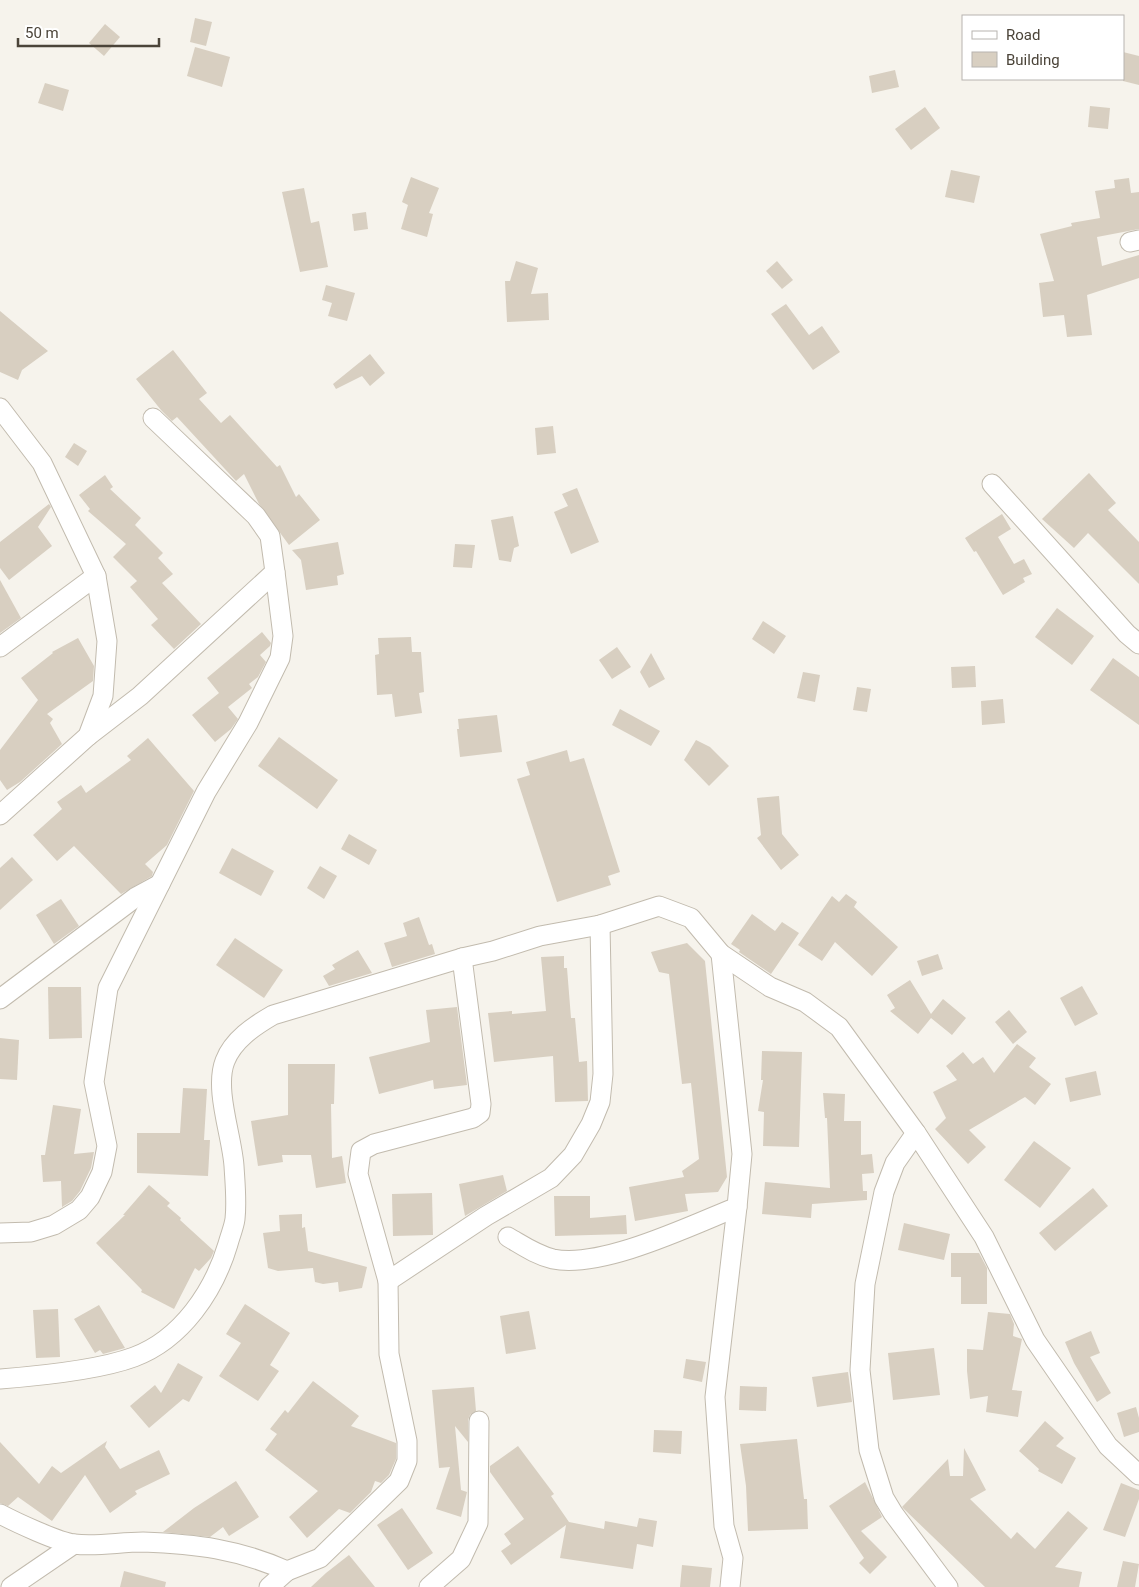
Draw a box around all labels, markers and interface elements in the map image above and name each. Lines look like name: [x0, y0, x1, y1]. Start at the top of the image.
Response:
scale bar: [18, 15, 159, 47]
legend: [962, 15, 1124, 80]
text: 50 m: [25, 24, 59, 42]
text: Road: [1006, 26, 1040, 44]
text: Building: [1006, 51, 1060, 69]

